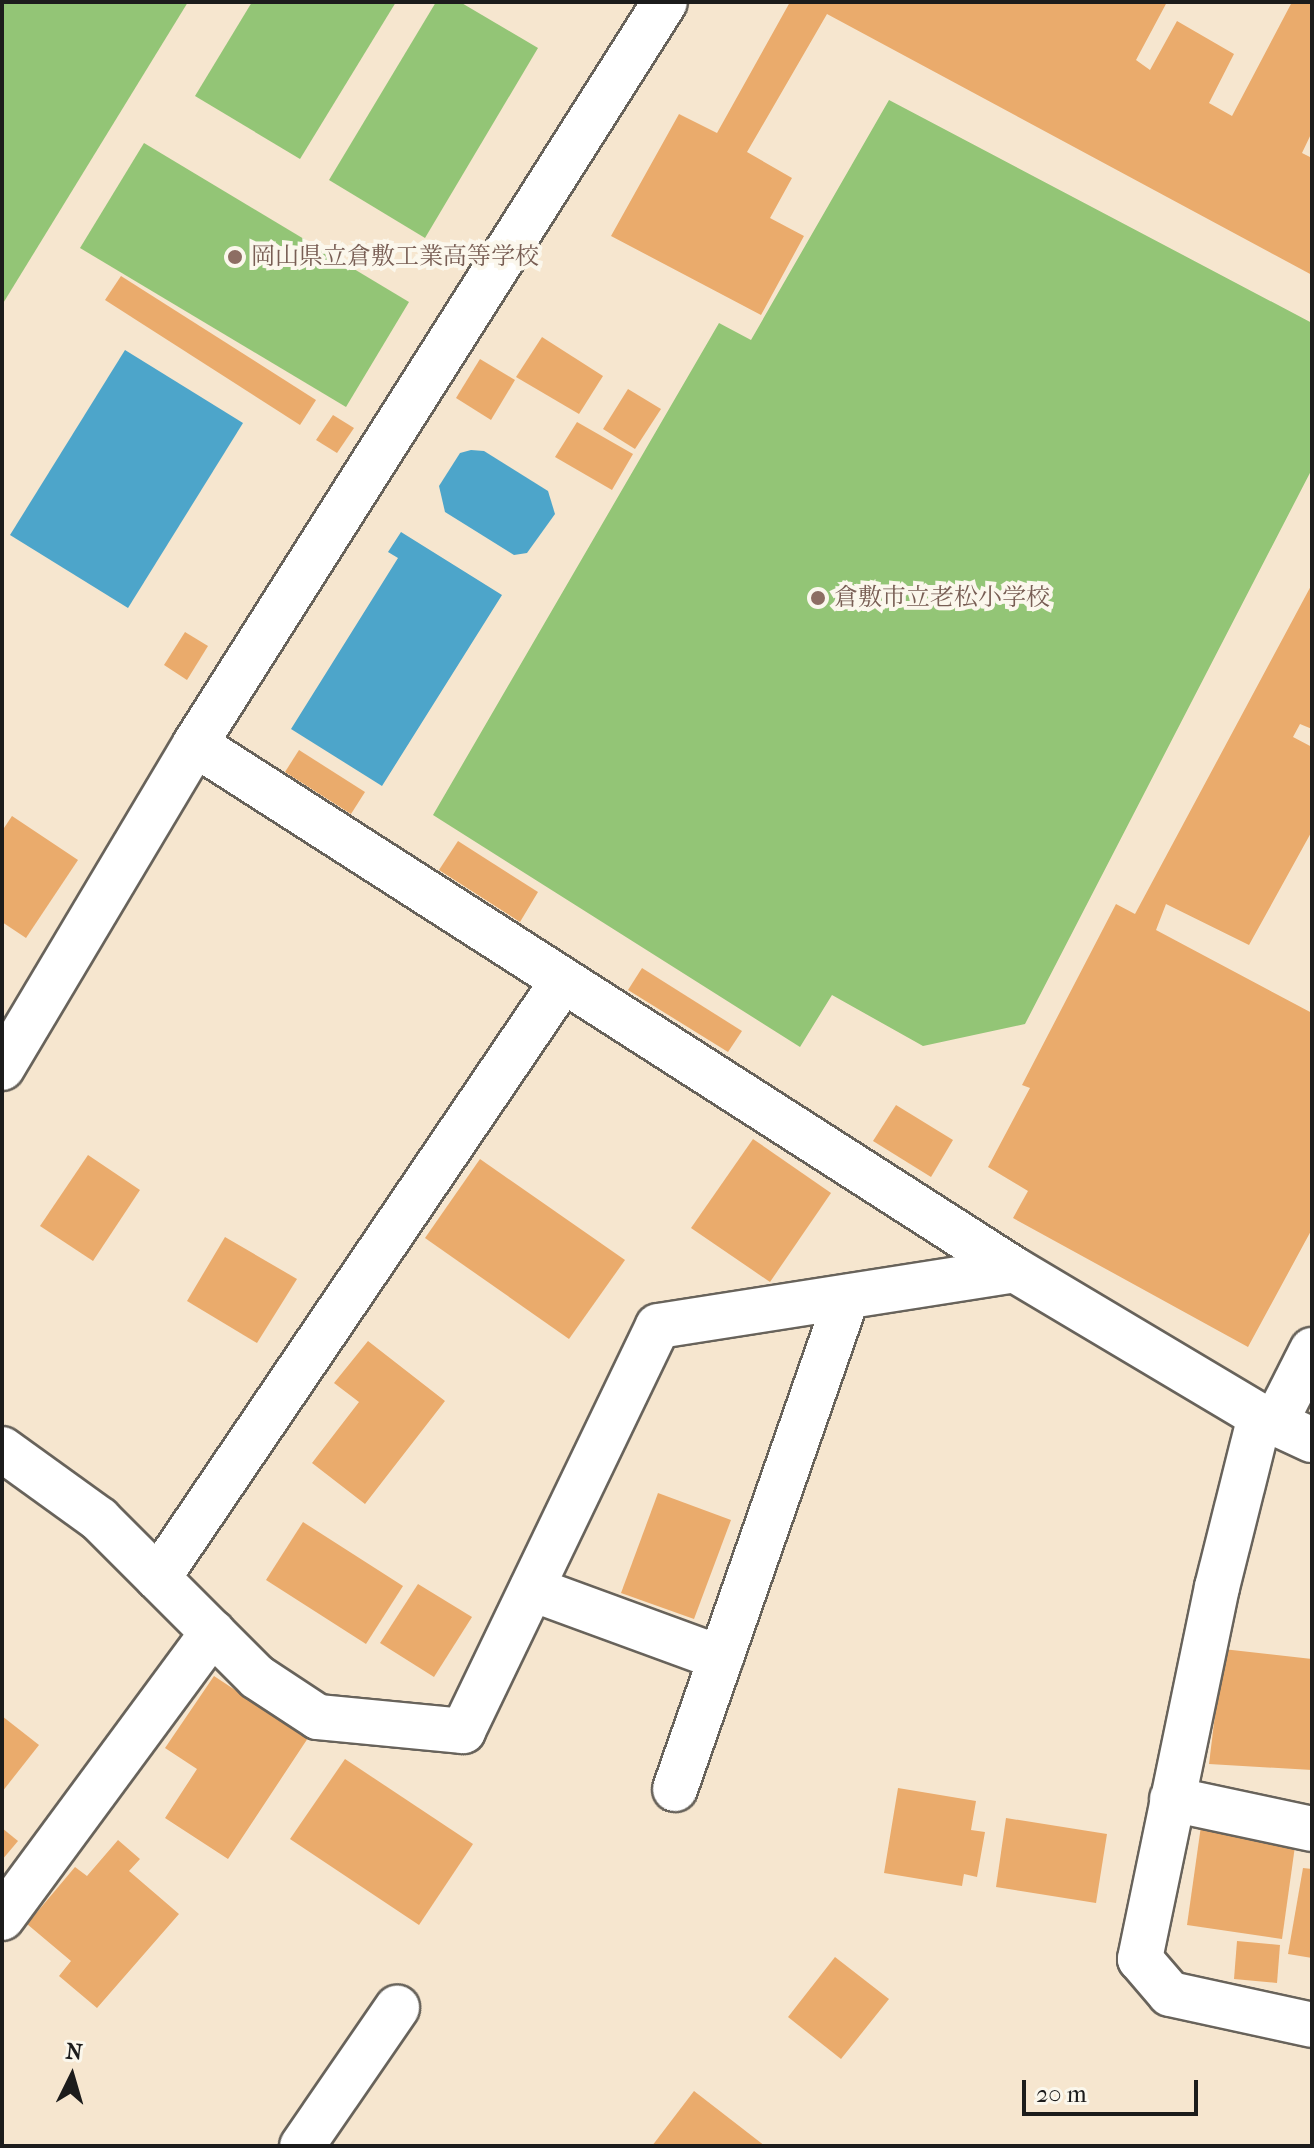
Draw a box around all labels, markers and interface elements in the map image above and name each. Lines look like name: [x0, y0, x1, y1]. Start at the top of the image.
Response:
place label: 岡山県立倉敷工業高等学校: [251, 243, 539, 271]
marker: 岡山県立倉敷工業高等学校: [226, 248, 244, 266]
place label: 倉敷市立老松小学校: [834, 584, 1050, 612]
marker: 倉敷市立老松小学校: [809, 589, 827, 607]
north arrow: [32, 2036, 112, 2116]
text: N: [65, 2038, 84, 2066]
scale bar: [1026, 2064, 1202, 2114]
text: 20 m: [1036, 2080, 1087, 2108]

